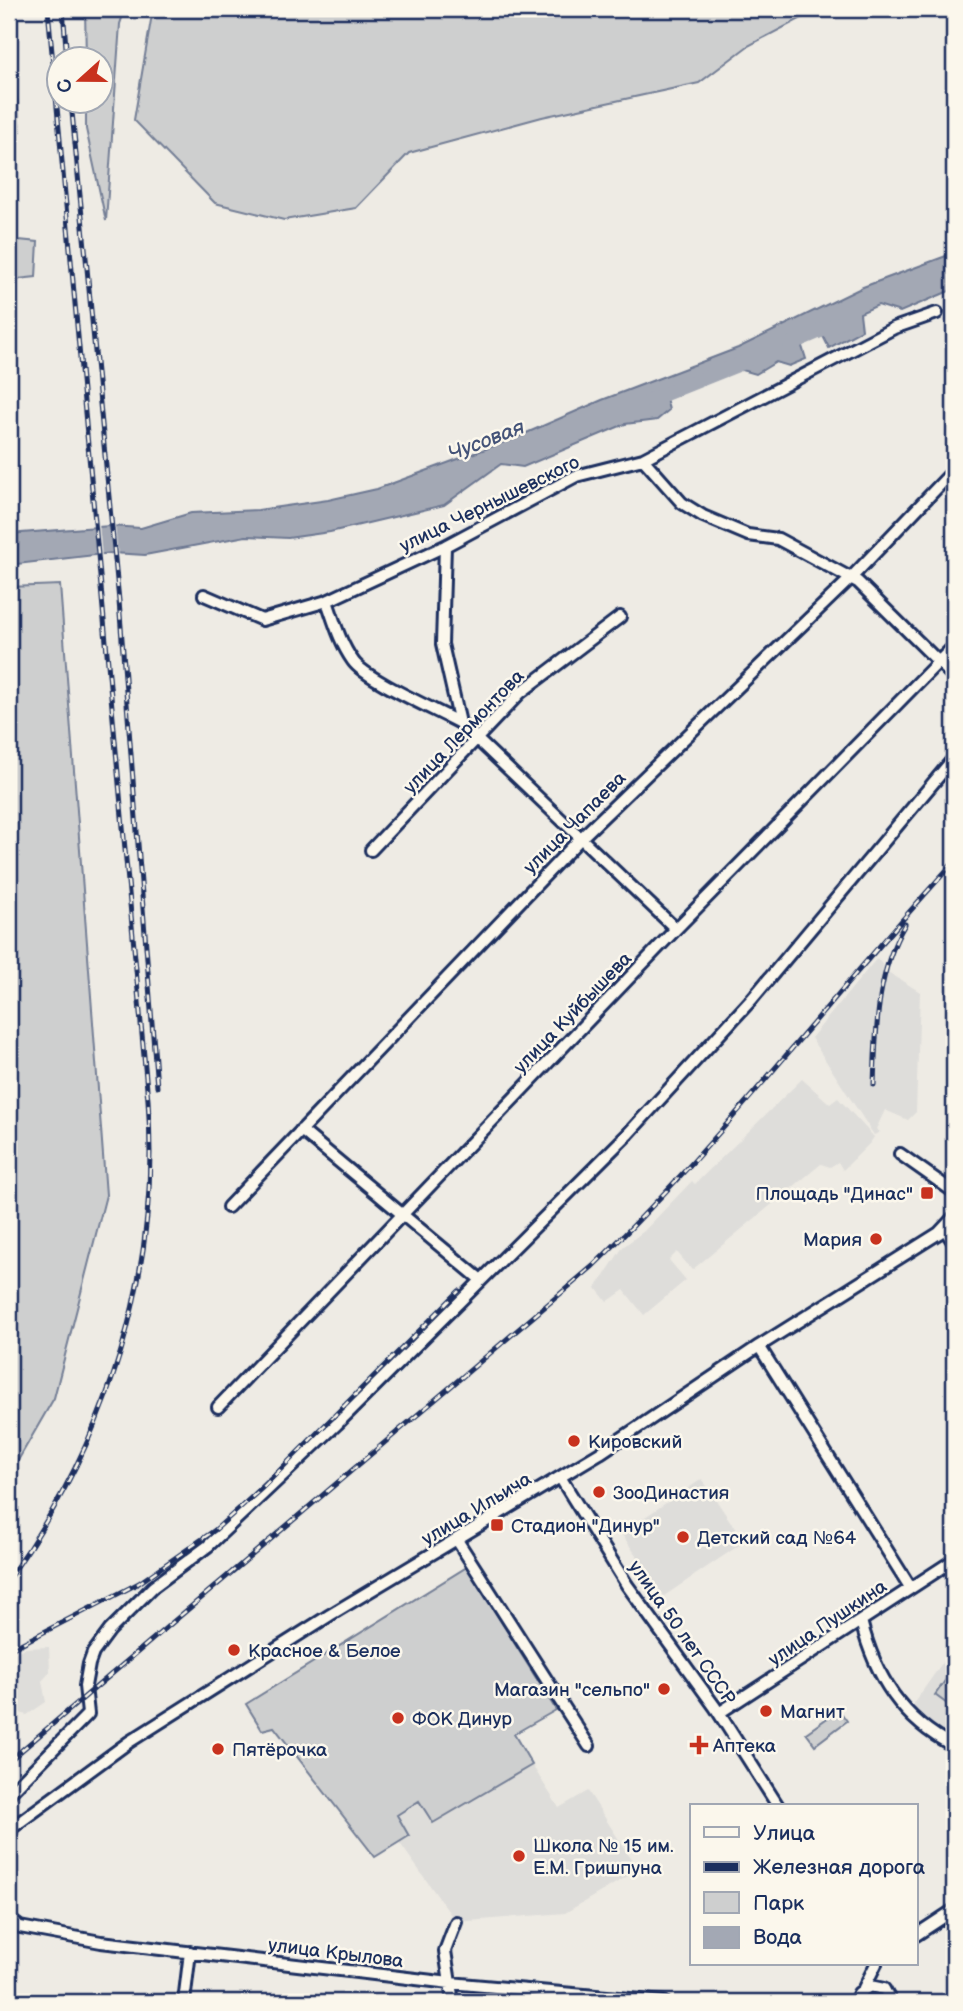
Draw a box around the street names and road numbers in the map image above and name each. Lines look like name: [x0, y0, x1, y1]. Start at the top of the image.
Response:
street label: улица Чернышевского: [396, 451, 583, 558]
street label: улица Лермонтова: [399, 665, 529, 799]
street label: улица Чапаева: [519, 767, 631, 879]
street label: улица Куйбышева: [509, 947, 637, 1079]
street label: улица Ильича: [418, 1468, 536, 1551]
street label: улица 50 лет СССР: [623, 1556, 740, 1709]
street label: улица Пушкина: [764, 1575, 891, 1671]
street label: улица Крылова: [267, 1934, 405, 1973]

